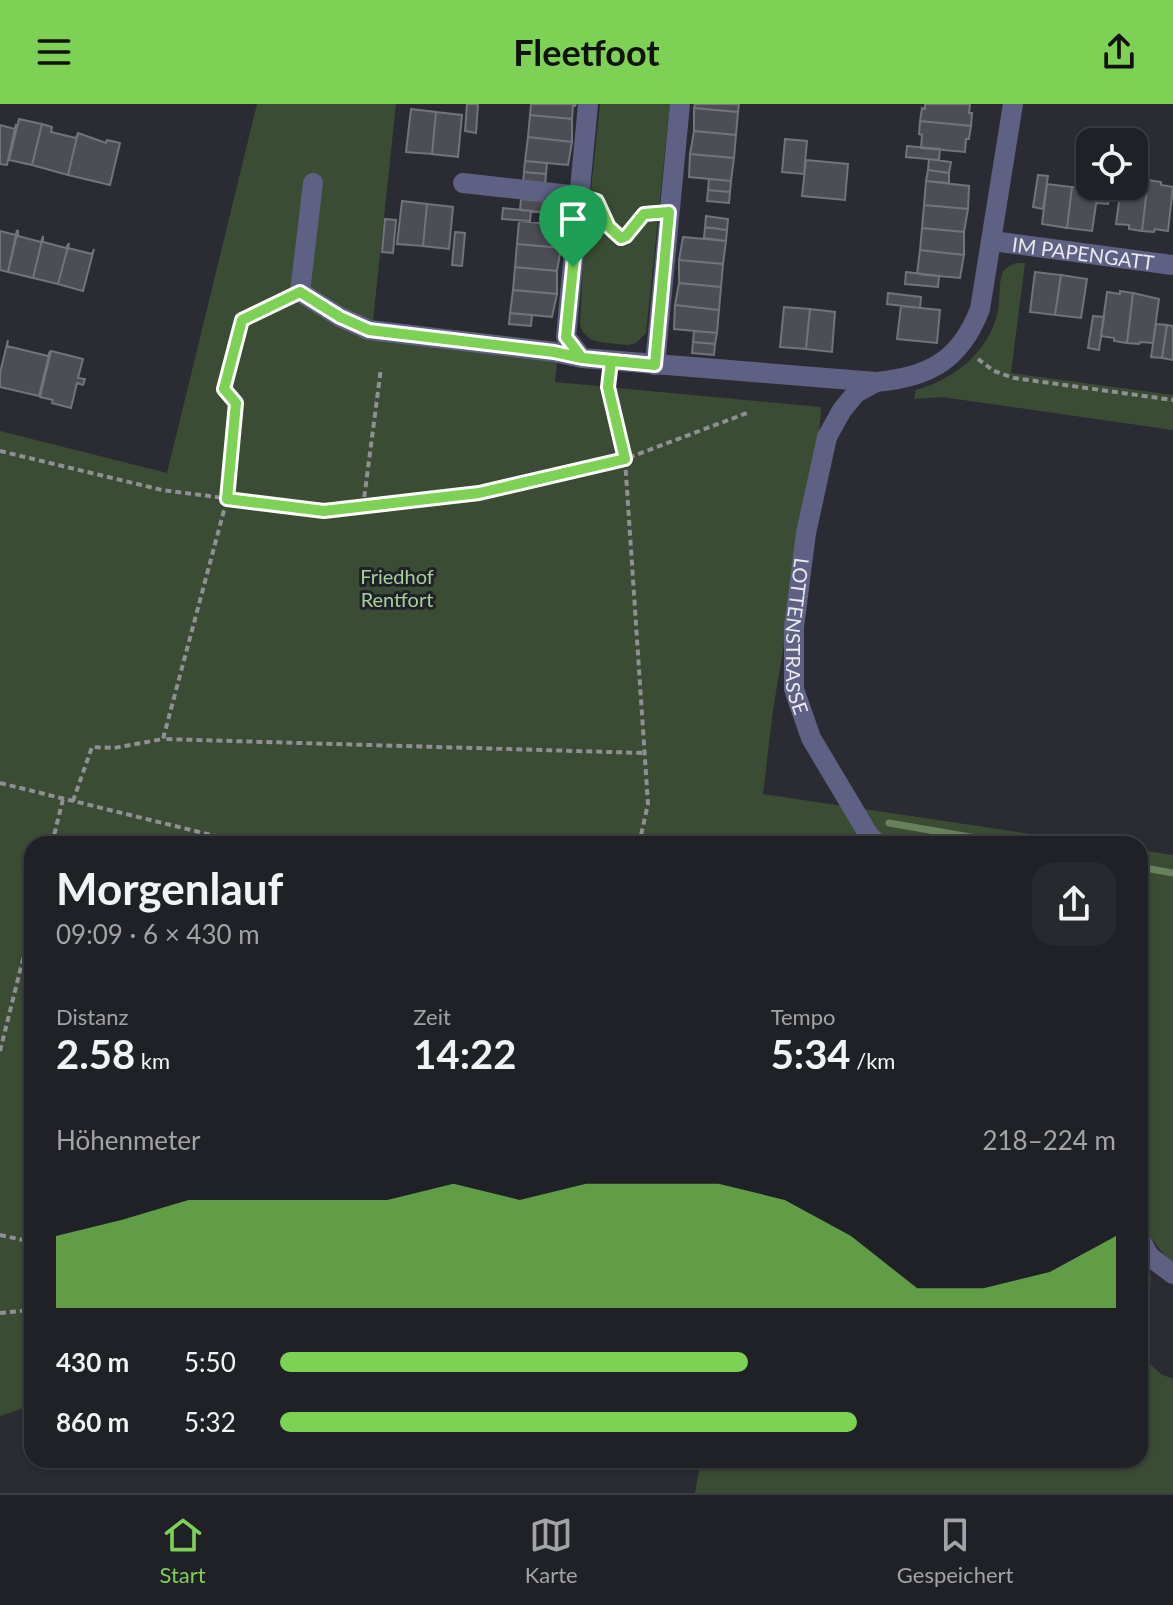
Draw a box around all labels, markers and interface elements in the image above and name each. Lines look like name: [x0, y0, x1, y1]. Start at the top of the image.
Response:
icon: menu: [32, 30, 76, 74]
text: Fleetfoot: [513, 30, 660, 74]
icon: share: [1097, 30, 1141, 74]
map controls: [1076, 128, 1148, 200]
button: locate: [1076, 128, 1148, 200]
pin: [539, 185, 607, 267]
icon: arrive: [551, 197, 595, 241]
street label: IM PAPENGATT: [1011, 232, 1156, 274]
street label: LOTTENSTRASSE: [781, 557, 815, 717]
park label: Friedhof Rentfort: [360, 564, 434, 611]
text: Morgenlauf: [56, 862, 283, 914]
button: share: [1032, 862, 1116, 946]
text: 09:09 · 6 × 430 m: [56, 918, 260, 950]
text: Distanz: [56, 1003, 128, 1030]
text: Zeit: [413, 1003, 451, 1030]
text: Tempo: [771, 1003, 835, 1030]
text: 2.58: [56, 1030, 135, 1078]
text: 14:22: [413, 1030, 516, 1078]
text: 5:34: [771, 1030, 851, 1078]
text: km: [135, 1047, 170, 1074]
text: /km: [851, 1047, 895, 1074]
text: Höhenmeter: [56, 1124, 200, 1156]
text: 218–224 m: [982, 1124, 1116, 1156]
text: 430 m: [56, 1346, 129, 1378]
text: 5:50: [184, 1346, 236, 1378]
text: 860 m: [56, 1406, 129, 1438]
text: 5:32: [184, 1406, 236, 1438]
tab: Start: [160, 1513, 206, 1588]
tab: Karte: [525, 1513, 578, 1588]
tab: Gespeichert: [897, 1513, 1013, 1588]

